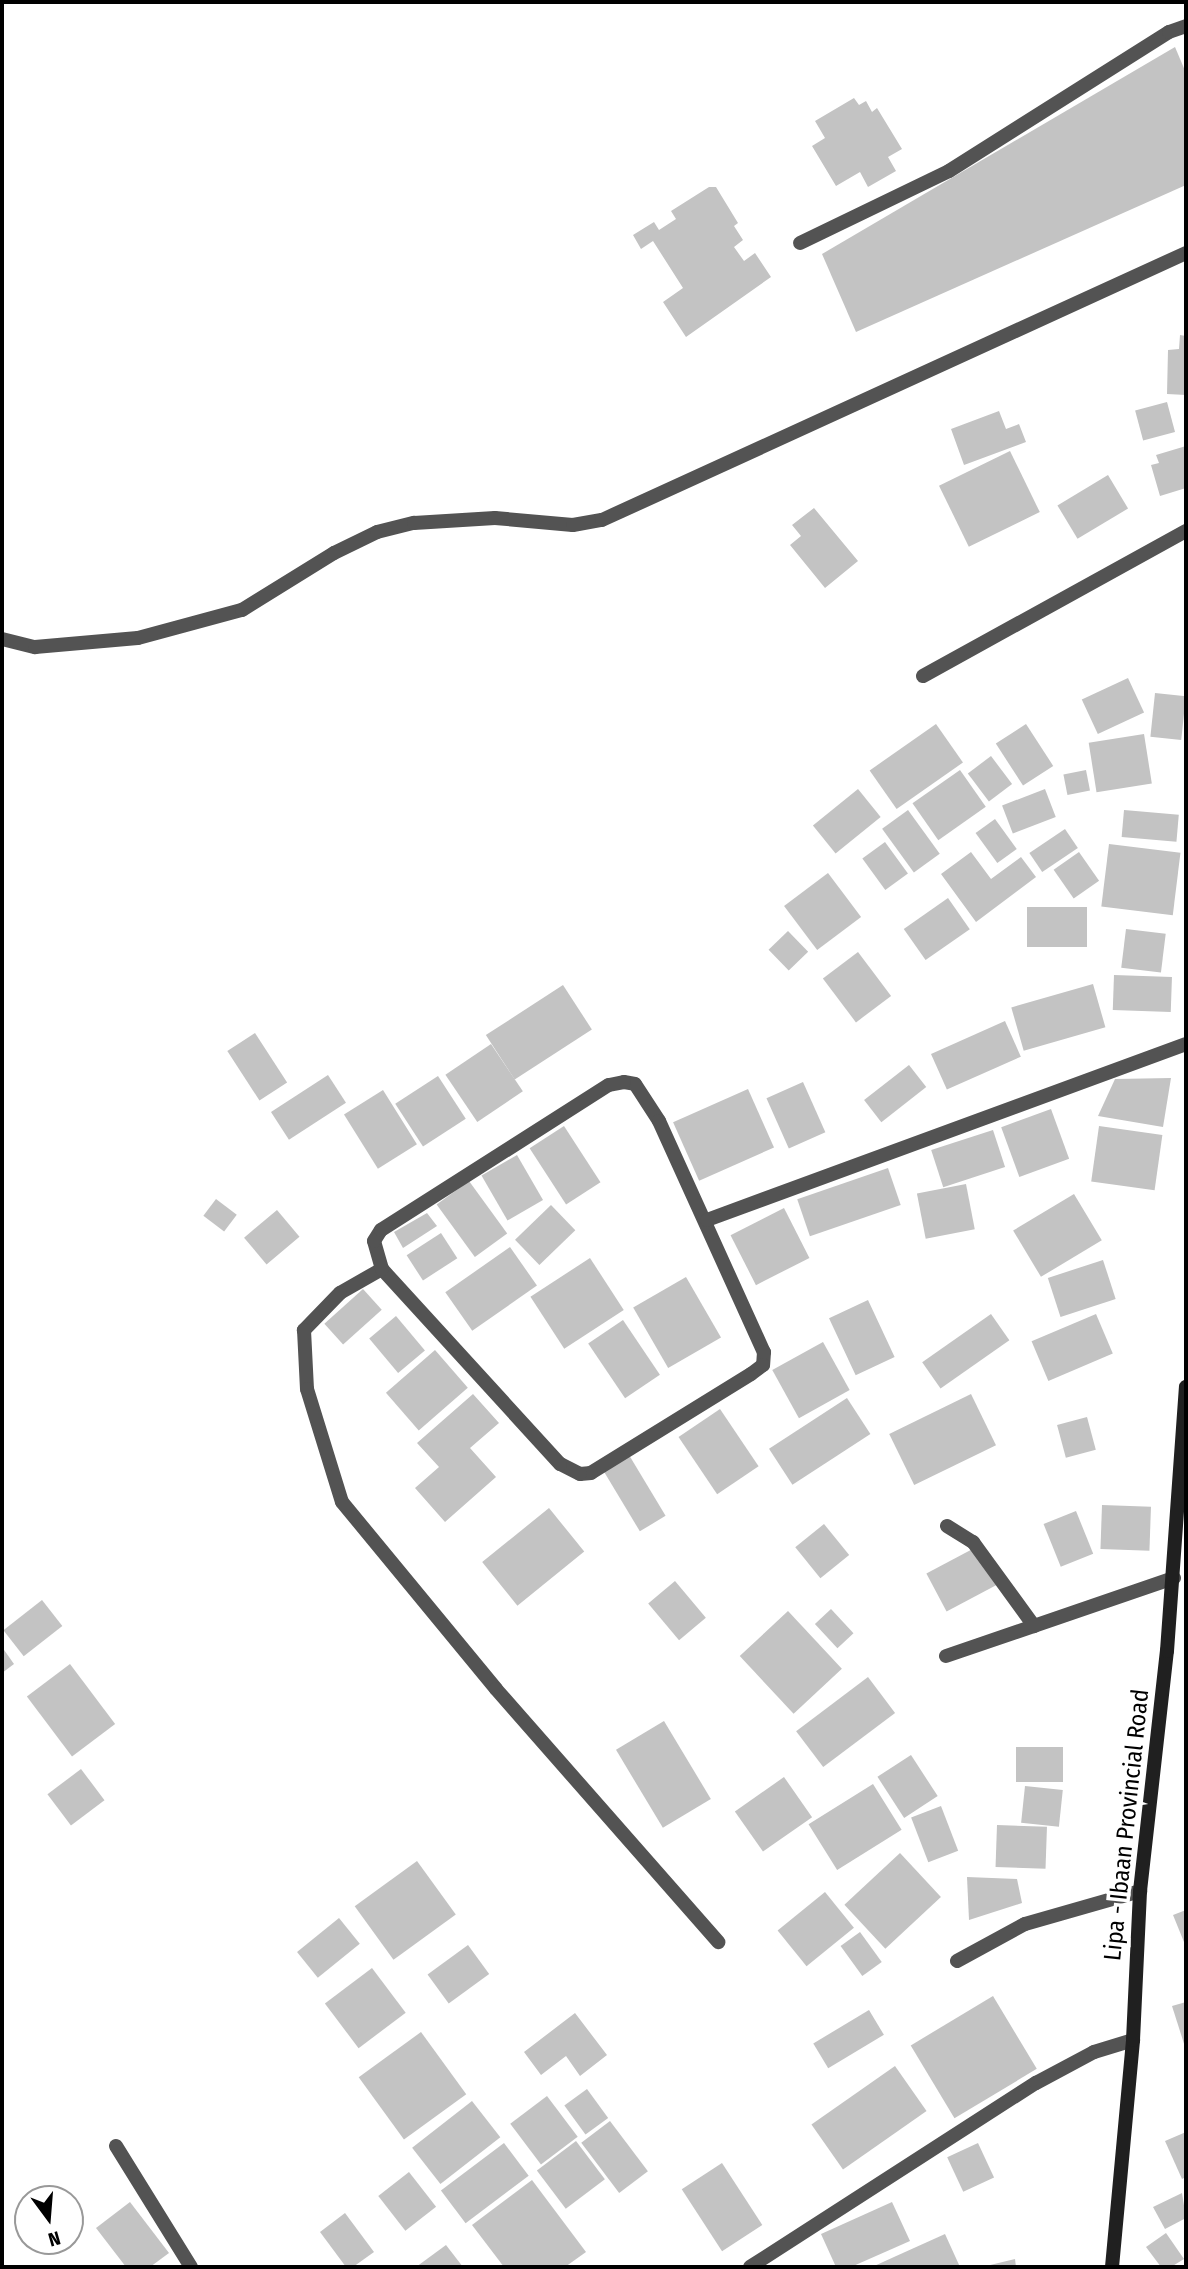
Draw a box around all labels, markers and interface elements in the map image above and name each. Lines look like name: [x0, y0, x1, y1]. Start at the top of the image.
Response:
street label: Lipa - Ibaan Provincial Road: [1098, 1688, 1156, 1962]
north arrow: [14, 2185, 84, 2255]
text: N: [46, 2226, 63, 2251]

